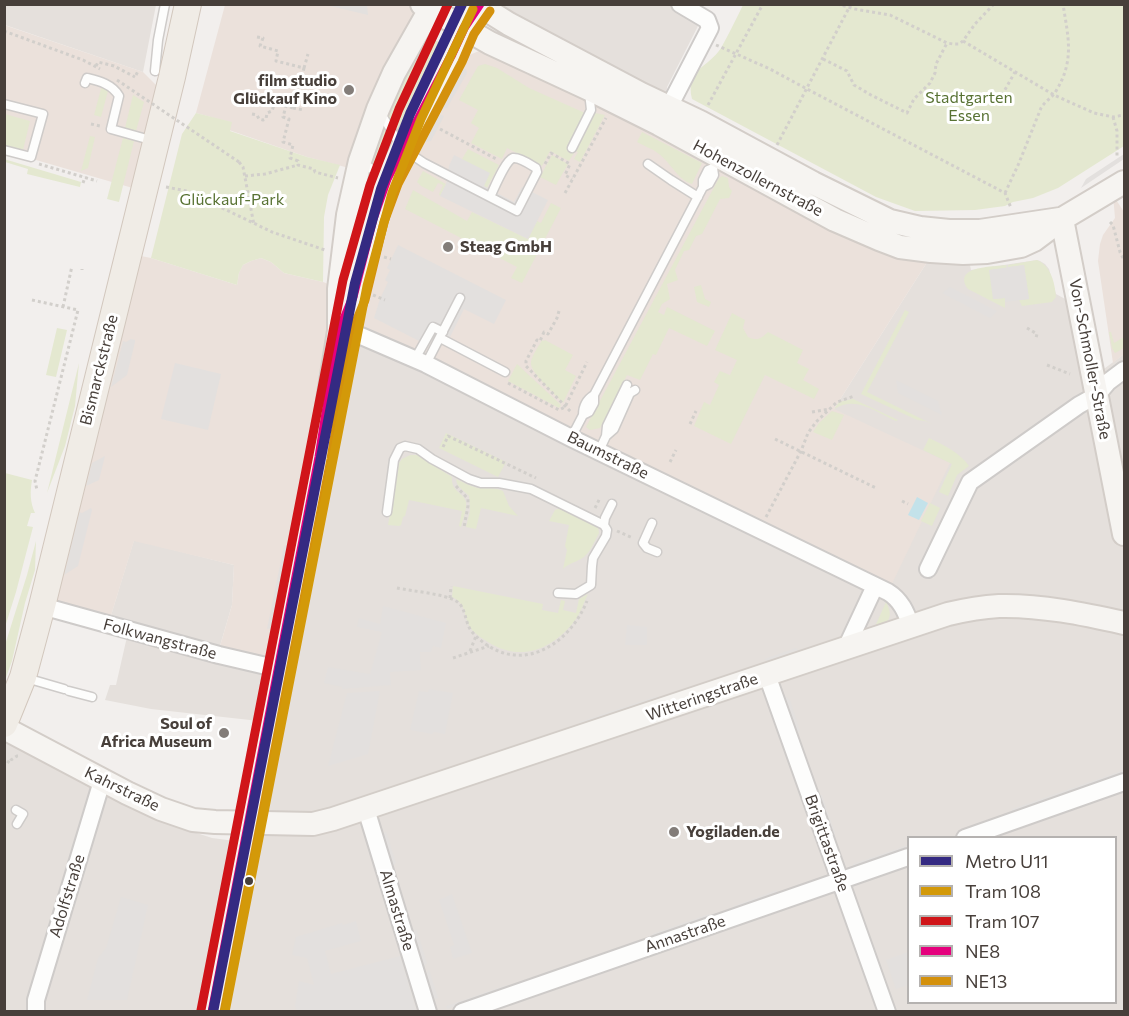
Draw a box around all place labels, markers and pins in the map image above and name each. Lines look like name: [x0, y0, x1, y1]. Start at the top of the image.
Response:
place label: film studio Glückauf Kino: [233, 71, 337, 109]
marker: film studio Glückauf Kino: [342, 83, 356, 97]
place label: Steag GmbH: [460, 237, 552, 257]
marker: Steag GmbH: [441, 240, 455, 254]
place label: Soul of Africa Museum: [101, 714, 212, 752]
marker: Soul of Africa Museum: [217, 726, 231, 740]
place label: Yogiladen.de: [686, 822, 780, 842]
marker: Yogiladen.de: [667, 825, 681, 839]
unlabelled marker: [243, 875, 255, 887]

